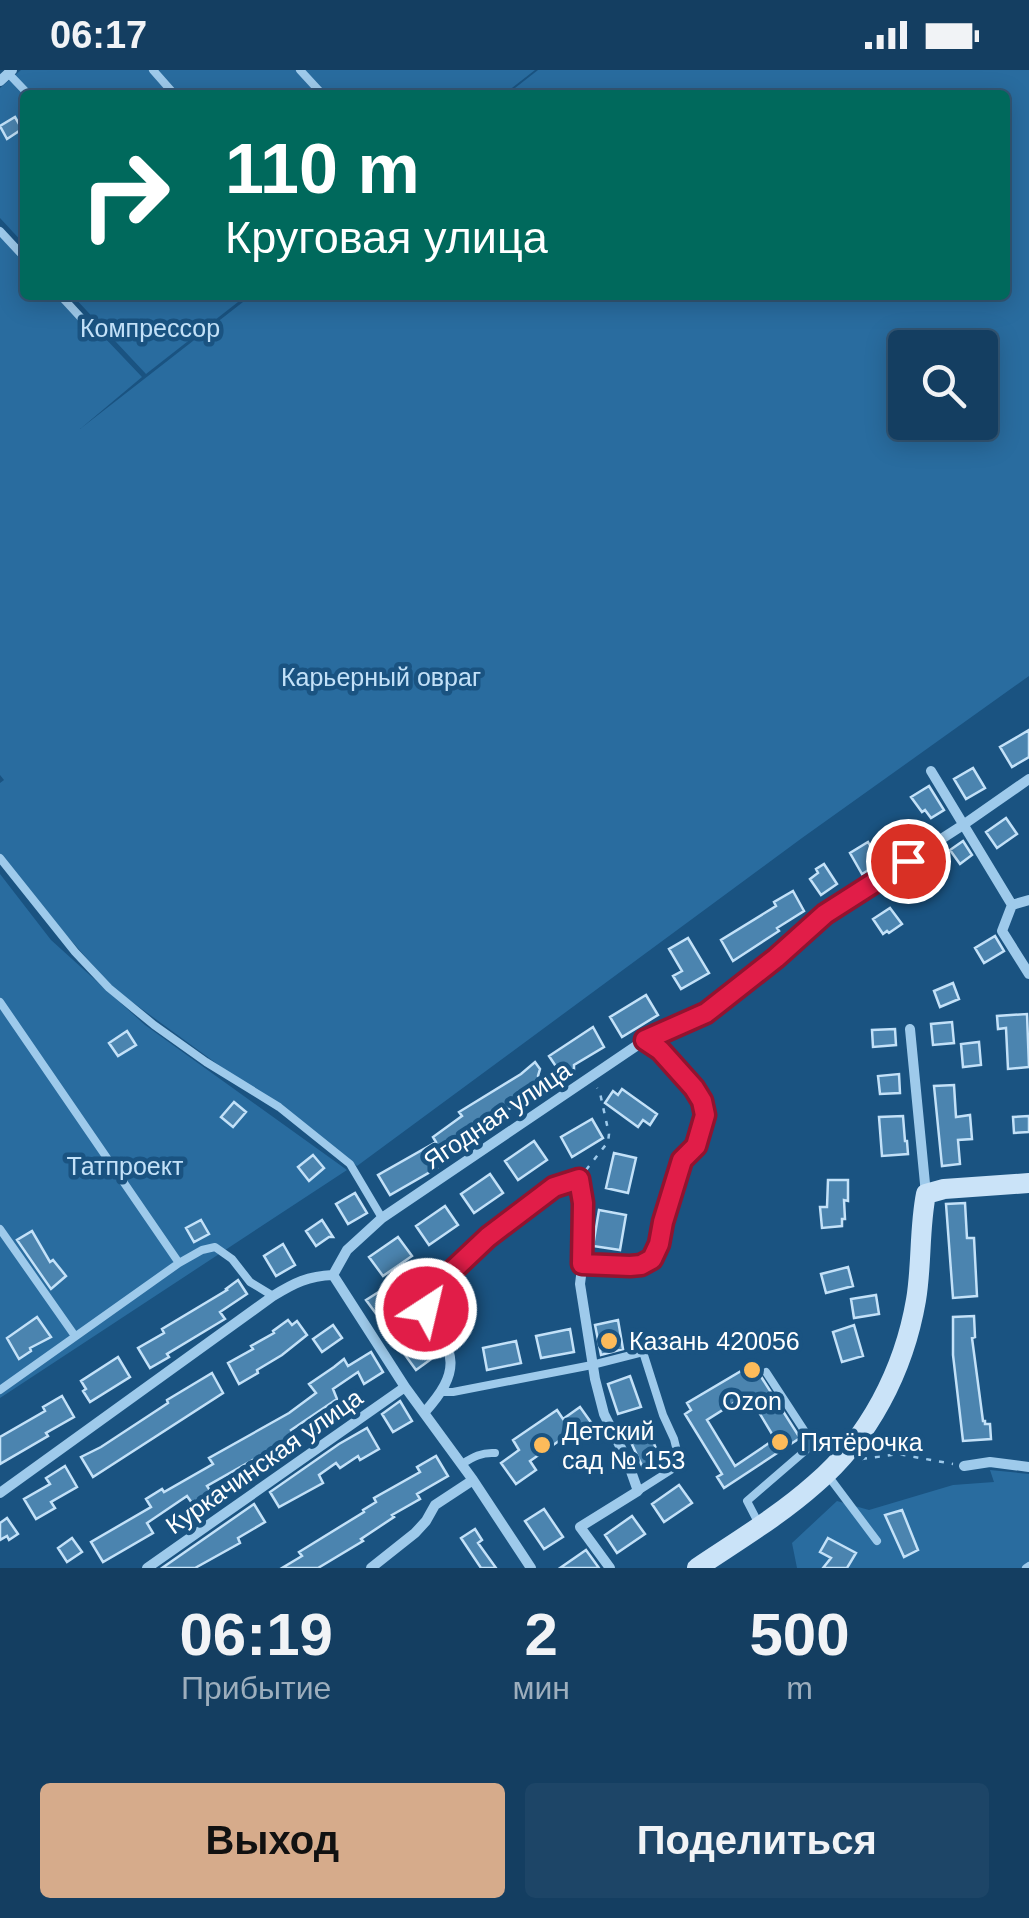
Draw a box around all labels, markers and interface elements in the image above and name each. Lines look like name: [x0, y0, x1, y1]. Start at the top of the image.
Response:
text: 06:17: [50, 14, 147, 56]
icon: right: [60, 130, 190, 260]
text: 110 m: [225, 130, 420, 208]
text: Круговая улица: [225, 212, 548, 263]
park label: Компрессор: [80, 314, 220, 342]
map controls: [888, 330, 998, 440]
button: search: [888, 330, 998, 440]
park label: Карьерный овраг: [281, 663, 481, 691]
pin: [866, 819, 951, 904]
icon: arrive: [881, 834, 936, 889]
street label: Ягодная улица: [418, 1055, 576, 1175]
park label: Татпроект: [67, 1152, 184, 1180]
position arrow: [374, 1257, 478, 1361]
place label: Казань 420056: [629, 1327, 800, 1355]
marker: Казань 420056: [598, 1330, 620, 1352]
marker: Ozon: [741, 1359, 763, 1381]
street label: Куркачинская улица: [160, 1383, 368, 1539]
place label: Ozon: [722, 1387, 782, 1415]
place label: Детский сад № 153: [562, 1417, 685, 1474]
place label: Пятёрочка: [800, 1428, 923, 1456]
marker: Пятёрочка: [769, 1431, 791, 1453]
marker: Детский сад № 153: [531, 1434, 553, 1456]
text: 06:19: [179, 1601, 333, 1668]
text: 2: [524, 1601, 558, 1668]
text: 500: [749, 1601, 850, 1668]
text: Прибытие: [181, 1670, 331, 1706]
text: мин: [512, 1670, 570, 1706]
text: m: [786, 1670, 813, 1706]
button: Выход: [40, 1783, 505, 1898]
button: Поделиться: [525, 1783, 989, 1898]

